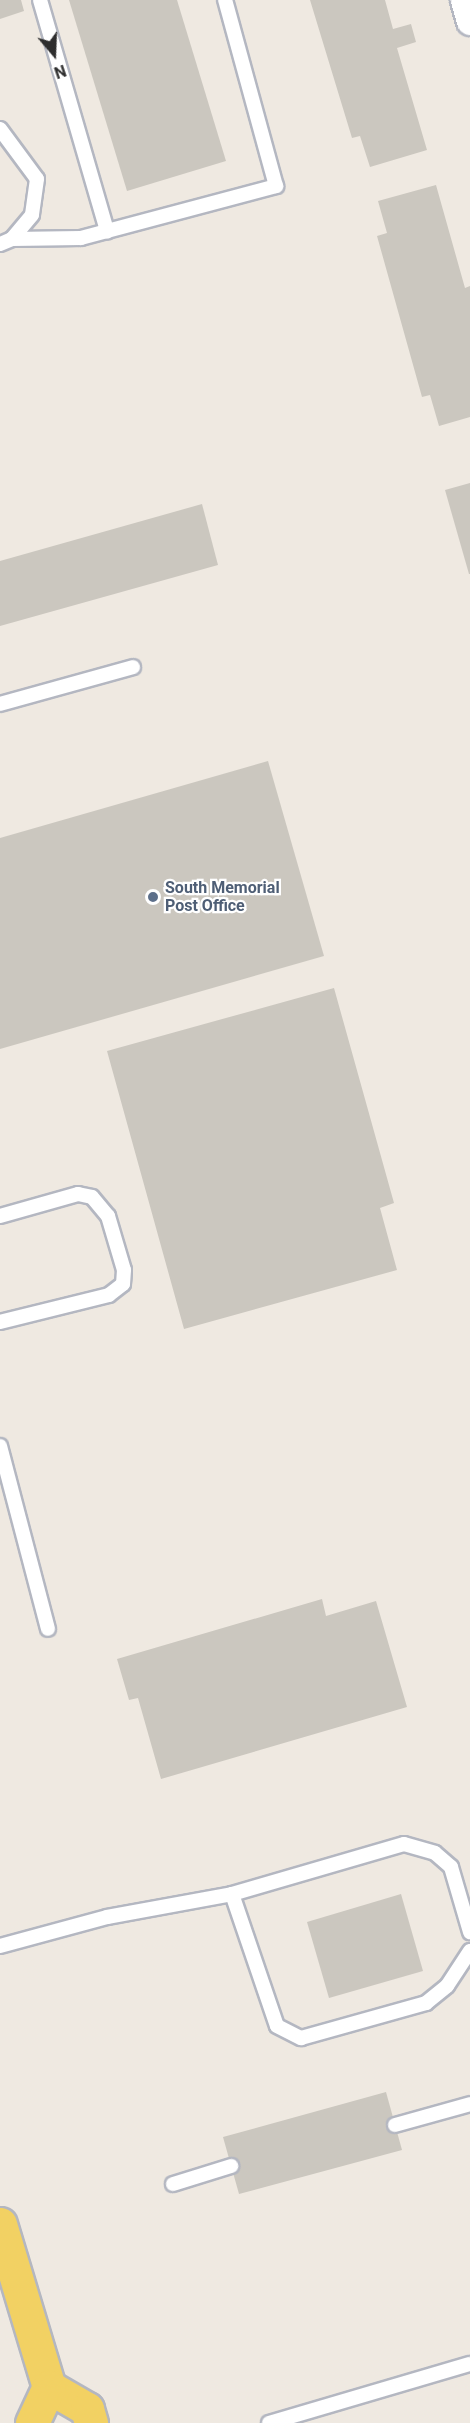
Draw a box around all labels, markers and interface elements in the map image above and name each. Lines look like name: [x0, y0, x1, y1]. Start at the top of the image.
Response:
north arrow: [24, 24, 84, 84]
text: N: [52, 61, 68, 82]
place label: South Memorial Post Office: [165, 878, 280, 916]
marker: South Memorial Post Office: [146, 890, 160, 904]

